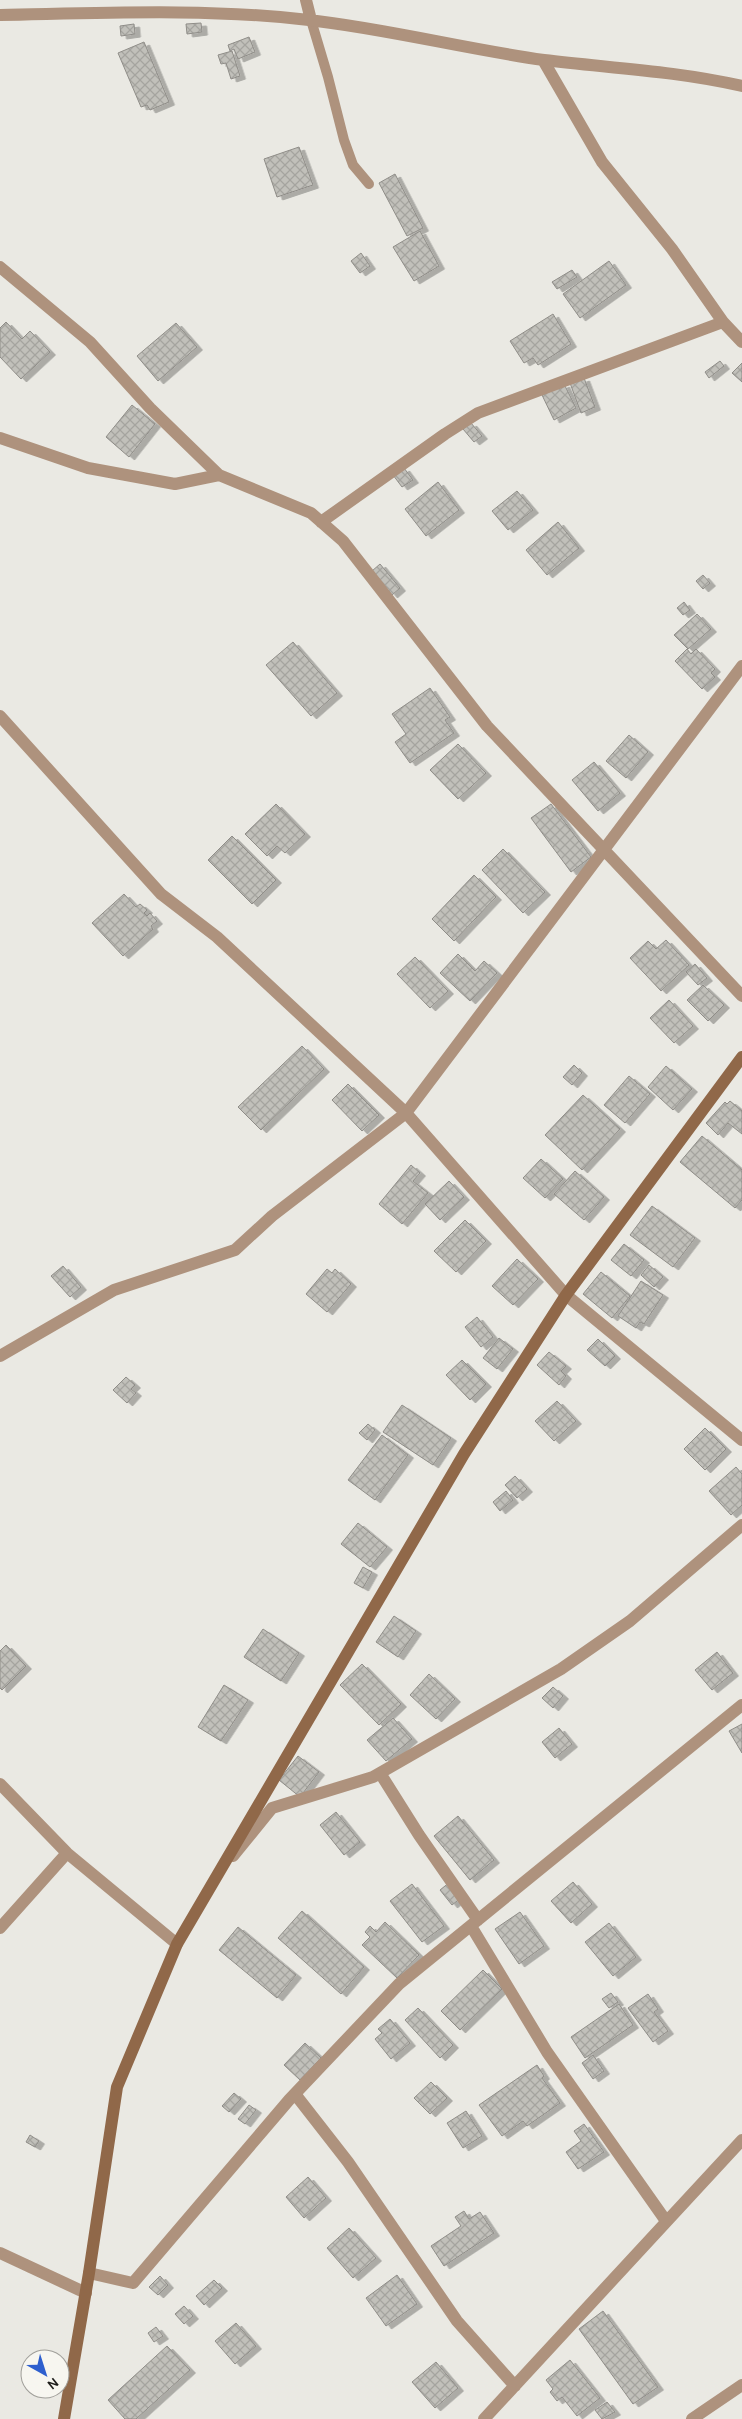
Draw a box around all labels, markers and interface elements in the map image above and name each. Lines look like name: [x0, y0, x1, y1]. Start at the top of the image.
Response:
north arrow: [20, 2349, 70, 2399]
text: N: [44, 2374, 62, 2393]

